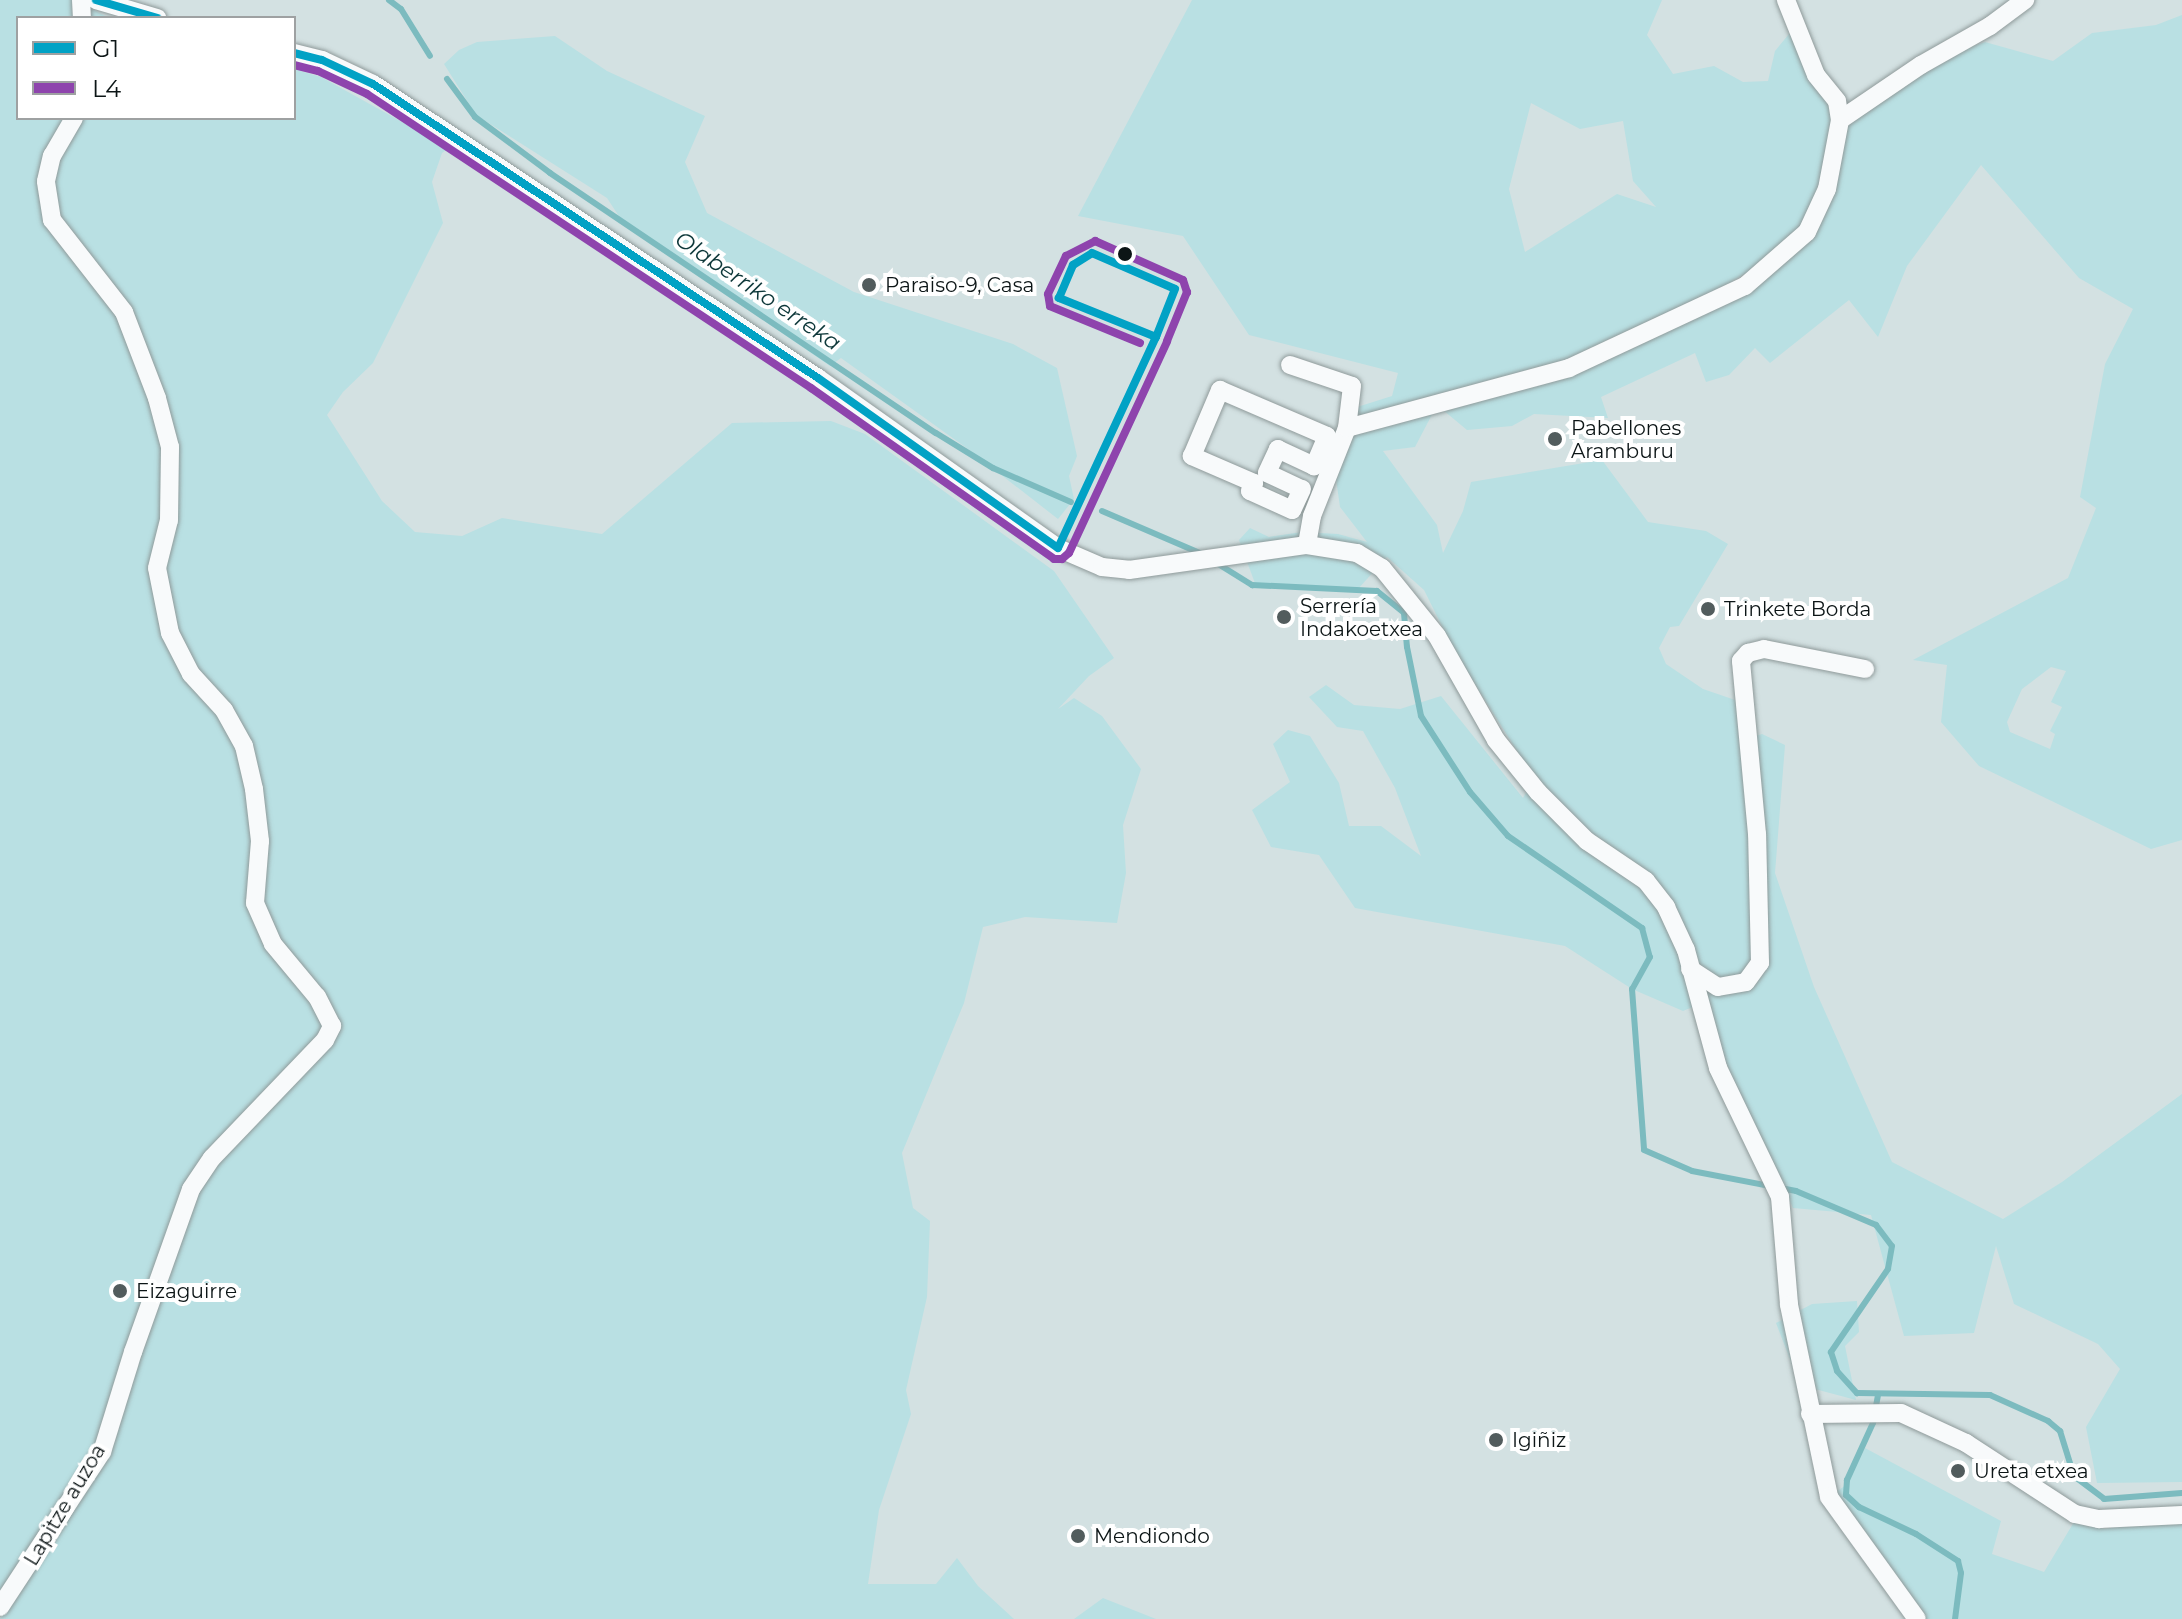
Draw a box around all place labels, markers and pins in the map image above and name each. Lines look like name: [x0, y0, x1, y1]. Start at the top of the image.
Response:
unlabelled marker: [1117, 246, 1133, 262]
place label: Paraiso-9, Casa: [885, 273, 1034, 297]
marker: Paraiso-9, Casa: [860, 276, 878, 294]
place label: Pabellones Aramburu: [1571, 416, 1681, 463]
marker: Pabellones Aramburu: [1546, 430, 1564, 448]
place label: Serrería Indakoetxea: [1300, 594, 1423, 641]
place label: Trinkete Borda: [1724, 597, 1871, 621]
marker: Trinkete Borda: [1699, 600, 1717, 618]
marker: Serrería Indakoetxea: [1275, 608, 1293, 626]
place label: Eizaguirre: [136, 1279, 237, 1303]
marker: Eizaguirre: [111, 1282, 129, 1300]
place label: Igiñiz: [1512, 1428, 1566, 1452]
marker: Igiñiz: [1487, 1431, 1505, 1449]
place label: Ureta etxea: [1974, 1459, 2089, 1483]
marker: Ureta etxea: [1949, 1462, 1967, 1480]
place label: Mendiondo: [1094, 1524, 1210, 1548]
marker: Mendiondo: [1069, 1527, 1087, 1545]

